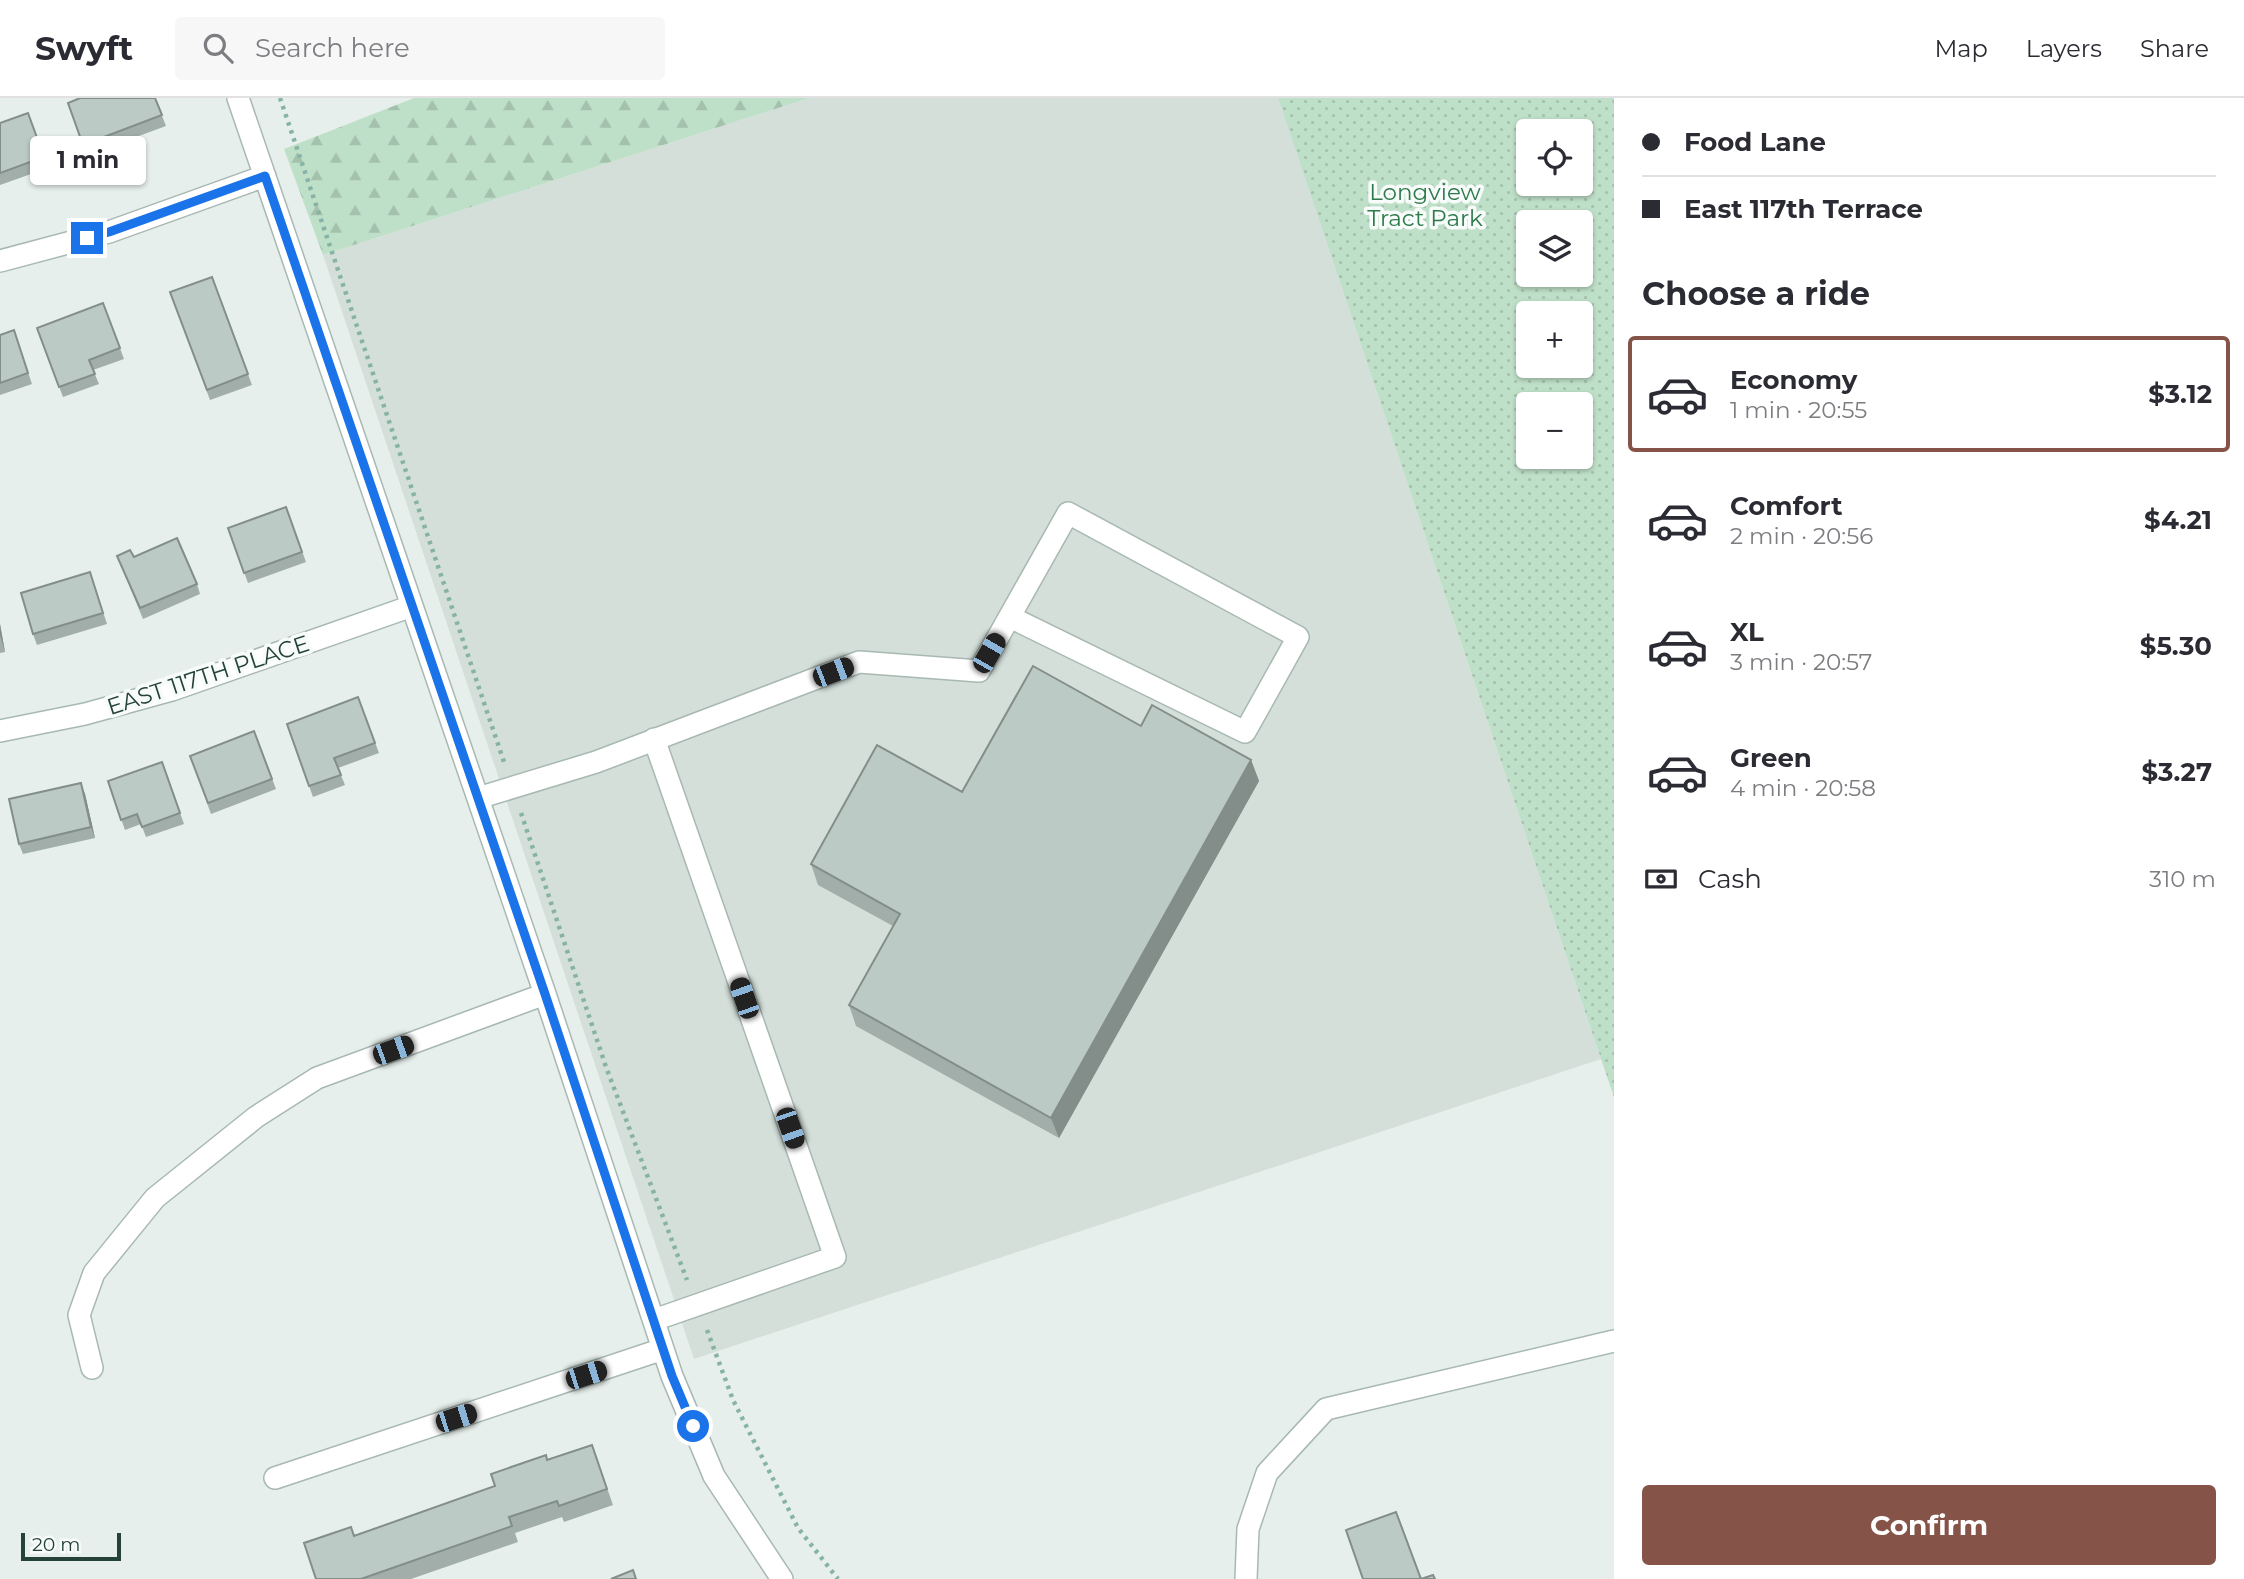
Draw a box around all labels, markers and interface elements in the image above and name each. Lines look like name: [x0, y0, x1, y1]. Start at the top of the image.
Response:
search box: [175, 17, 665, 80]
text: Swyft: [35, 28, 133, 68]
icon: search: [199, 29, 237, 67]
text: Search here: [255, 32, 410, 64]
text: Map: [1934, 34, 1988, 63]
text: Layers: [2026, 34, 2102, 63]
text: Share: [2140, 34, 2209, 63]
map controls: [1516, 119, 1593, 469]
button: locate: [1516, 119, 1593, 196]
text: Food Lane: [1684, 126, 1826, 158]
callout: 1 min: [29, 136, 145, 186]
text: 1 min: [57, 146, 119, 174]
park label: Longview Tract Park: [1367, 178, 1483, 232]
text: East 117th Terrace: [1684, 193, 1923, 225]
button: layers: [1516, 210, 1593, 287]
route end: [71, 222, 103, 254]
text: Choose a ride: [1642, 274, 1870, 313]
button: +: [1516, 301, 1593, 378]
icon: car: [1646, 363, 1709, 426]
text: Economy: [1730, 364, 1857, 396]
text: $3.12: [2148, 378, 2212, 410]
button: −: [1516, 392, 1593, 469]
text: 1 min · 20:55: [1730, 396, 1867, 424]
icon: car: [1646, 489, 1709, 552]
text: Comfort: [1730, 490, 1842, 522]
text: $4.21: [2144, 504, 2212, 536]
text: 2 min · 20:56: [1730, 522, 1873, 550]
icon: car: [1646, 615, 1709, 678]
text: XL: [1730, 616, 1764, 648]
street label: EAST 117TH PLACE: [103, 629, 313, 721]
car: [970, 630, 1009, 676]
text: $5.30: [2140, 630, 2212, 662]
text: 3 min · 20:57: [1730, 648, 1872, 676]
car: [810, 655, 857, 689]
icon: car: [1646, 741, 1709, 804]
text: Green: [1730, 742, 1812, 774]
text: $3.27: [2142, 756, 2212, 788]
text: 4 min · 20:58: [1730, 774, 1876, 802]
icon: cash: [1642, 860, 1680, 898]
text: Cash: [1698, 863, 1762, 895]
text: 310 m: [2149, 865, 2216, 893]
car: [728, 975, 761, 1021]
car: [370, 1033, 417, 1067]
car: [774, 1105, 807, 1151]
car: [563, 1359, 610, 1391]
car: [433, 1402, 480, 1434]
route start: [677, 1410, 709, 1442]
button: Confirm: [1642, 1485, 2216, 1565]
scale bar: [21, 1530, 121, 1562]
text: 20 m: [32, 1533, 80, 1556]

